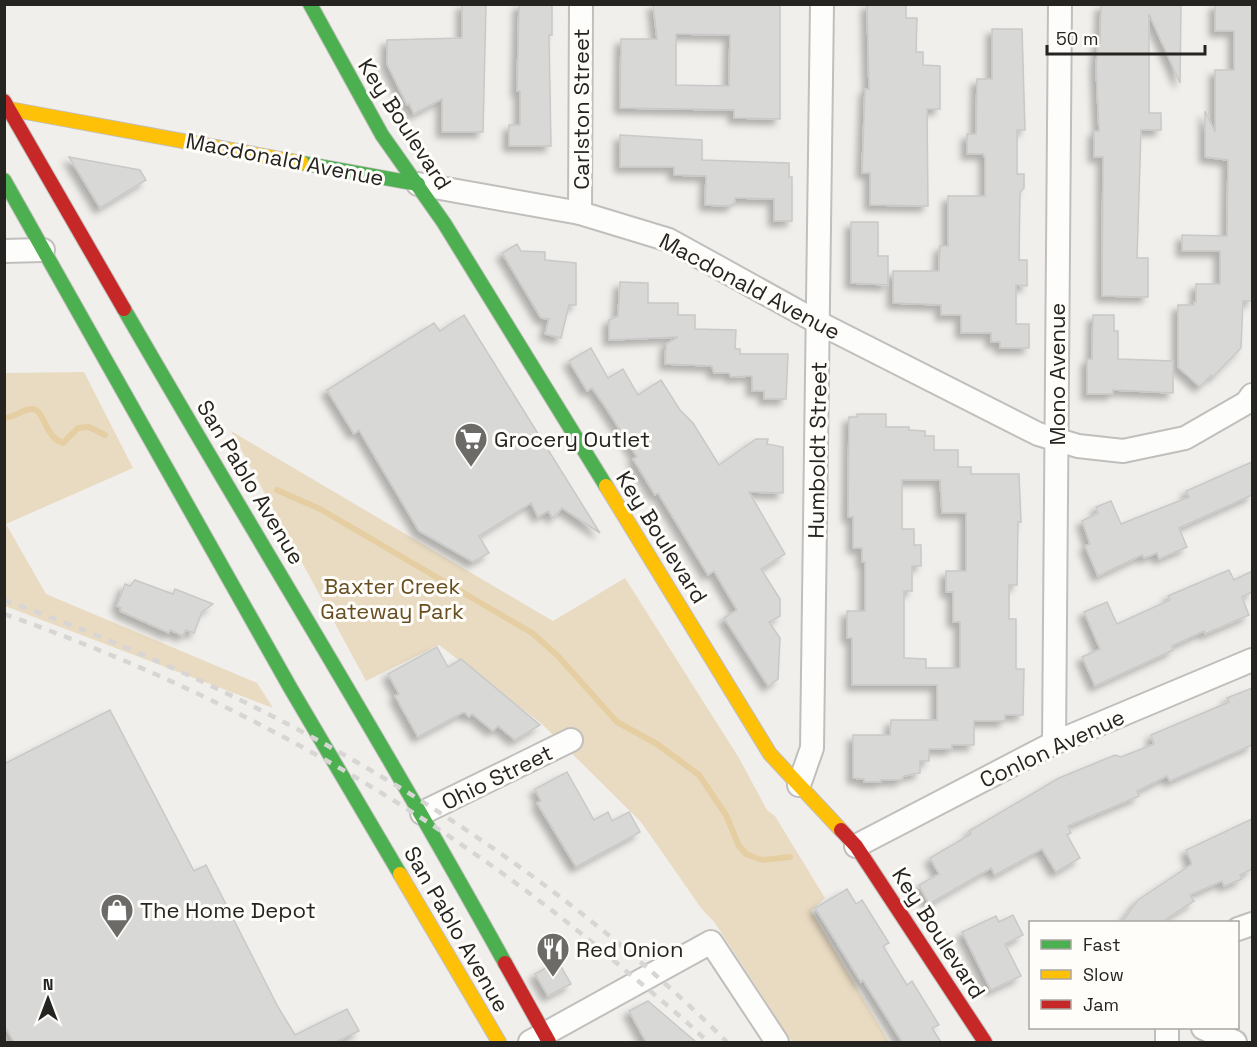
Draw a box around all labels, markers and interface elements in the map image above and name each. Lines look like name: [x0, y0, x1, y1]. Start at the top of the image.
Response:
scale bar: [1047, 18, 1204, 56]
text: 50 m: [1056, 27, 1098, 50]
street label: Carlston Street: [567, 28, 595, 190]
street label: Key Boulevard: [352, 53, 458, 195]
street label: Macdonald Avenue: [184, 126, 386, 192]
street label: Macdonald Avenue: [655, 226, 845, 346]
street label: Mono Avenue: [1043, 303, 1071, 445]
street label: Humboldt Street: [801, 361, 833, 539]
street label: San Pablo Avenue: [191, 395, 311, 569]
supermarket icon: Grocery Outlet: [453, 421, 489, 468]
place label: Grocery Outlet: [494, 425, 650, 453]
street label: Key Boulevard: [610, 466, 714, 608]
park label: Baxter Creek Gateway Park: [320, 572, 464, 625]
street label: Conlon Avenue: [975, 702, 1129, 794]
street label: Ohio Street: [437, 738, 557, 816]
street label: San Pablo Avenue: [398, 841, 516, 1017]
street label: Key Boulevard: [886, 862, 992, 1004]
shop icon: The Home Depot: [99, 892, 135, 939]
place label: The Home Depot: [140, 896, 316, 924]
legend: [1029, 921, 1239, 1029]
restaurant icon: Red Onion: [535, 931, 571, 978]
text: Fast: [1083, 933, 1120, 956]
place label: Red Onion: [576, 935, 683, 963]
text: Slow: [1083, 963, 1124, 986]
north arrow: [18, 969, 78, 1029]
text: N: [43, 974, 53, 995]
text: Jam: [1083, 993, 1119, 1016]

